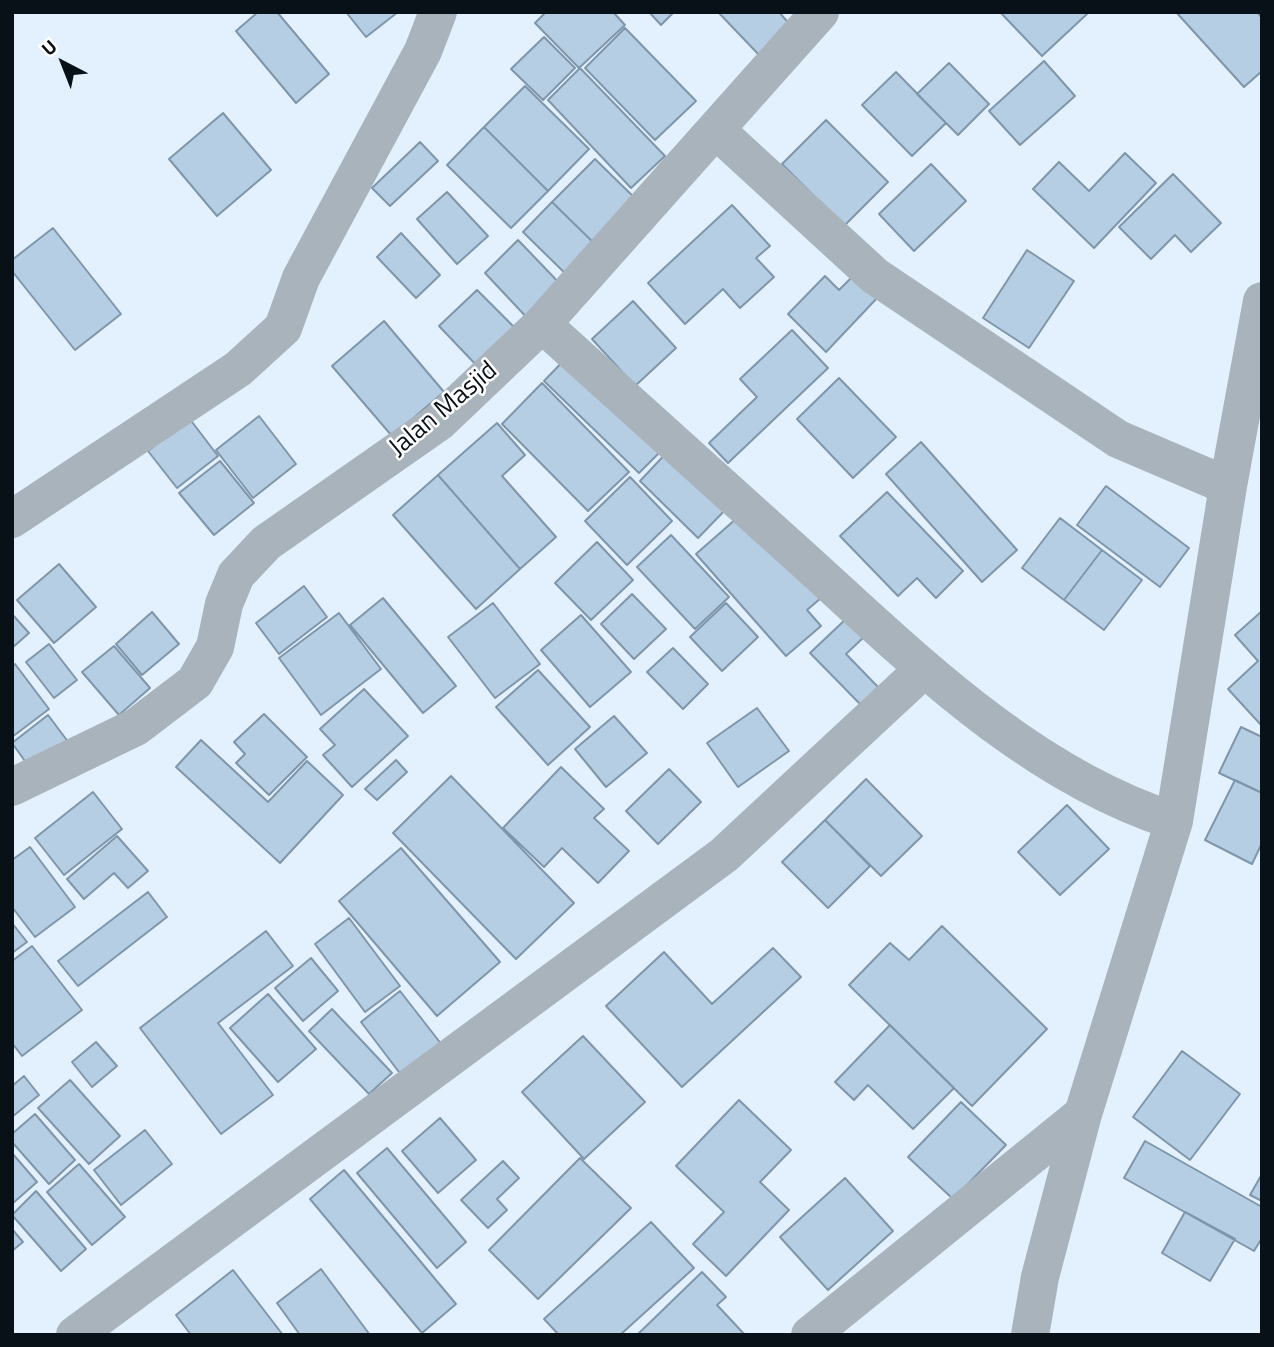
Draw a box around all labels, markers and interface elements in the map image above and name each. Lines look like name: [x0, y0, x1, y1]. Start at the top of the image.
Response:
north arrow: [28, 28, 98, 98]
text: U: [34, 32, 63, 62]
street label: Jalan Masjid: [384, 356, 504, 464]

